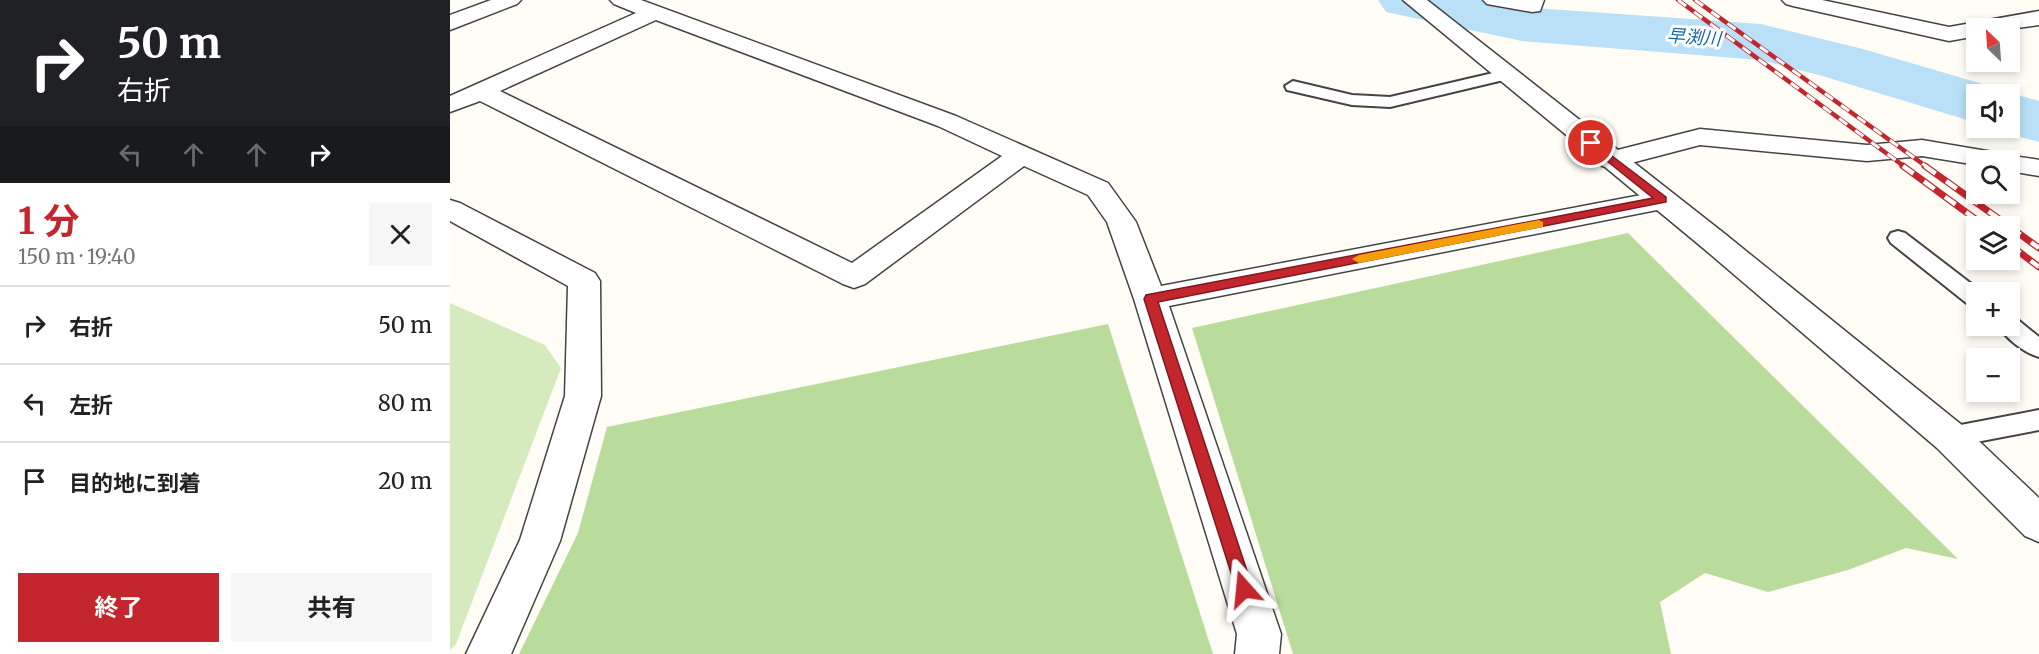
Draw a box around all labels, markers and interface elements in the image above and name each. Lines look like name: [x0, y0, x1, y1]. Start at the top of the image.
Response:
text: 50 m: [117, 17, 221, 69]
north arrow: [1966, 18, 2020, 72]
map controls: [1966, 18, 2020, 402]
icon: right: [18, 24, 96, 102]
water label: 早渕川: [1666, 24, 1724, 50]
text: 右折: [117, 73, 171, 107]
button: sound: [1966, 84, 2020, 138]
pin: [1565, 117, 1616, 168]
icon: arrive: [1574, 126, 1607, 159]
icon: left: [114, 138, 147, 171]
icon: ahead: [177, 138, 210, 171]
icon: ahead: [240, 138, 273, 171]
icon: right: [303, 138, 336, 171]
button: search: [1966, 150, 2020, 204]
text: 1 分: [18, 199, 79, 244]
button: close: [369, 203, 432, 266]
button: layers: [1966, 216, 2020, 270]
text: 150 m · 19:40: [18, 244, 136, 269]
button: +: [1966, 282, 2020, 336]
icon: right: [18, 309, 51, 342]
text: 50 m: [378, 311, 432, 339]
text: 右折: [69, 313, 113, 341]
button: −: [1966, 348, 2020, 402]
icon: left: [18, 387, 51, 420]
text: 80 m: [378, 389, 432, 417]
text: 左折: [69, 391, 113, 419]
icon: arrive: [18, 465, 51, 498]
text: 20 m: [378, 467, 432, 495]
text: 目的地に到着: [69, 469, 201, 497]
position arrow: [1212, 557, 1276, 621]
button: 終了: [18, 573, 219, 642]
button: 共有: [231, 573, 432, 642]

